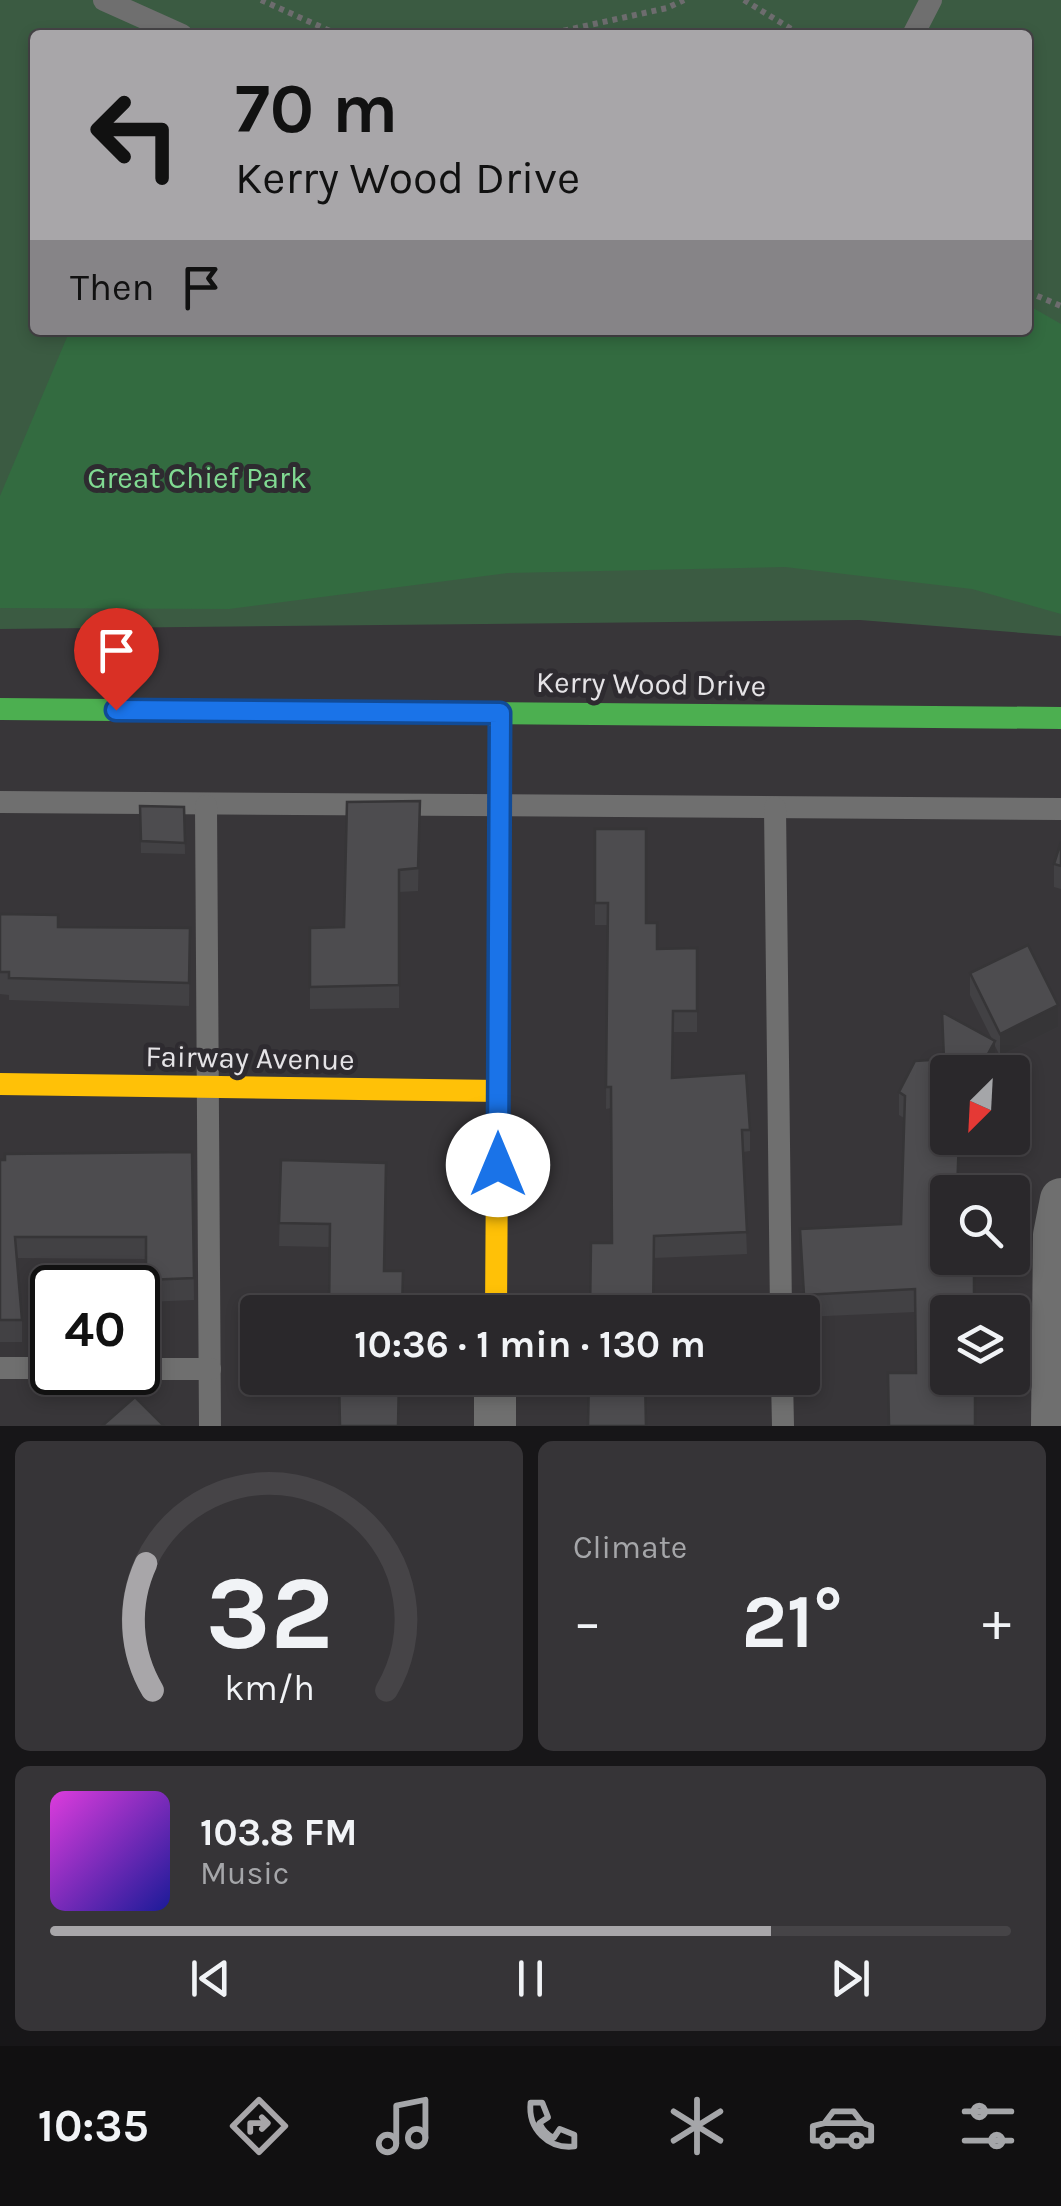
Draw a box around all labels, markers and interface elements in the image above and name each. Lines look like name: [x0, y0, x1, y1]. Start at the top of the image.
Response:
text: 70 m: [235, 68, 398, 150]
icon: left: [70, 70, 200, 200]
text: Kerry Wood Drive: [235, 152, 580, 204]
icon: arrive: [174, 260, 229, 315]
text: Then: [70, 265, 154, 310]
park label: Great Chief Park: [87, 460, 307, 496]
pin: [74, 608, 159, 711]
icon: arrive: [89, 623, 144, 678]
street label: Kerry Wood Drive: [536, 664, 766, 704]
street label: Fairway Avenue: [145, 1038, 355, 1078]
north arrow: [930, 1055, 1030, 1155]
map controls: [930, 1055, 1030, 1395]
position arrow: [446, 1113, 550, 1217]
button: search: [930, 1175, 1030, 1275]
speed limit sign: 40: [30, 1265, 160, 1395]
button: layers: [930, 1295, 1030, 1395]
text: 10:36 · 1 min · 130 m: [354, 1322, 706, 1367]
text: Climate: [573, 1529, 687, 1566]
text: 32: [205, 1553, 333, 1674]
text: 21°: [741, 1578, 843, 1666]
text: −: [573, 1590, 602, 1654]
text: +: [982, 1590, 1011, 1654]
text: km/h: [224, 1667, 314, 1709]
text: 103.8 FM: [200, 1810, 358, 1855]
text: Music: [200, 1855, 289, 1892]
icon: previous: [183, 1951, 238, 2006]
icon: pause: [503, 1951, 558, 2006]
icon: next: [823, 1951, 878, 2006]
icon: directions: [224, 2091, 294, 2161]
icon: music: [370, 2091, 440, 2161]
icon: phone: [516, 2091, 586, 2161]
icon: climate: [662, 2091, 732, 2161]
icon: car: [807, 2091, 877, 2161]
icon: filters: [953, 2091, 1023, 2161]
text: 10:35: [38, 2100, 149, 2152]

